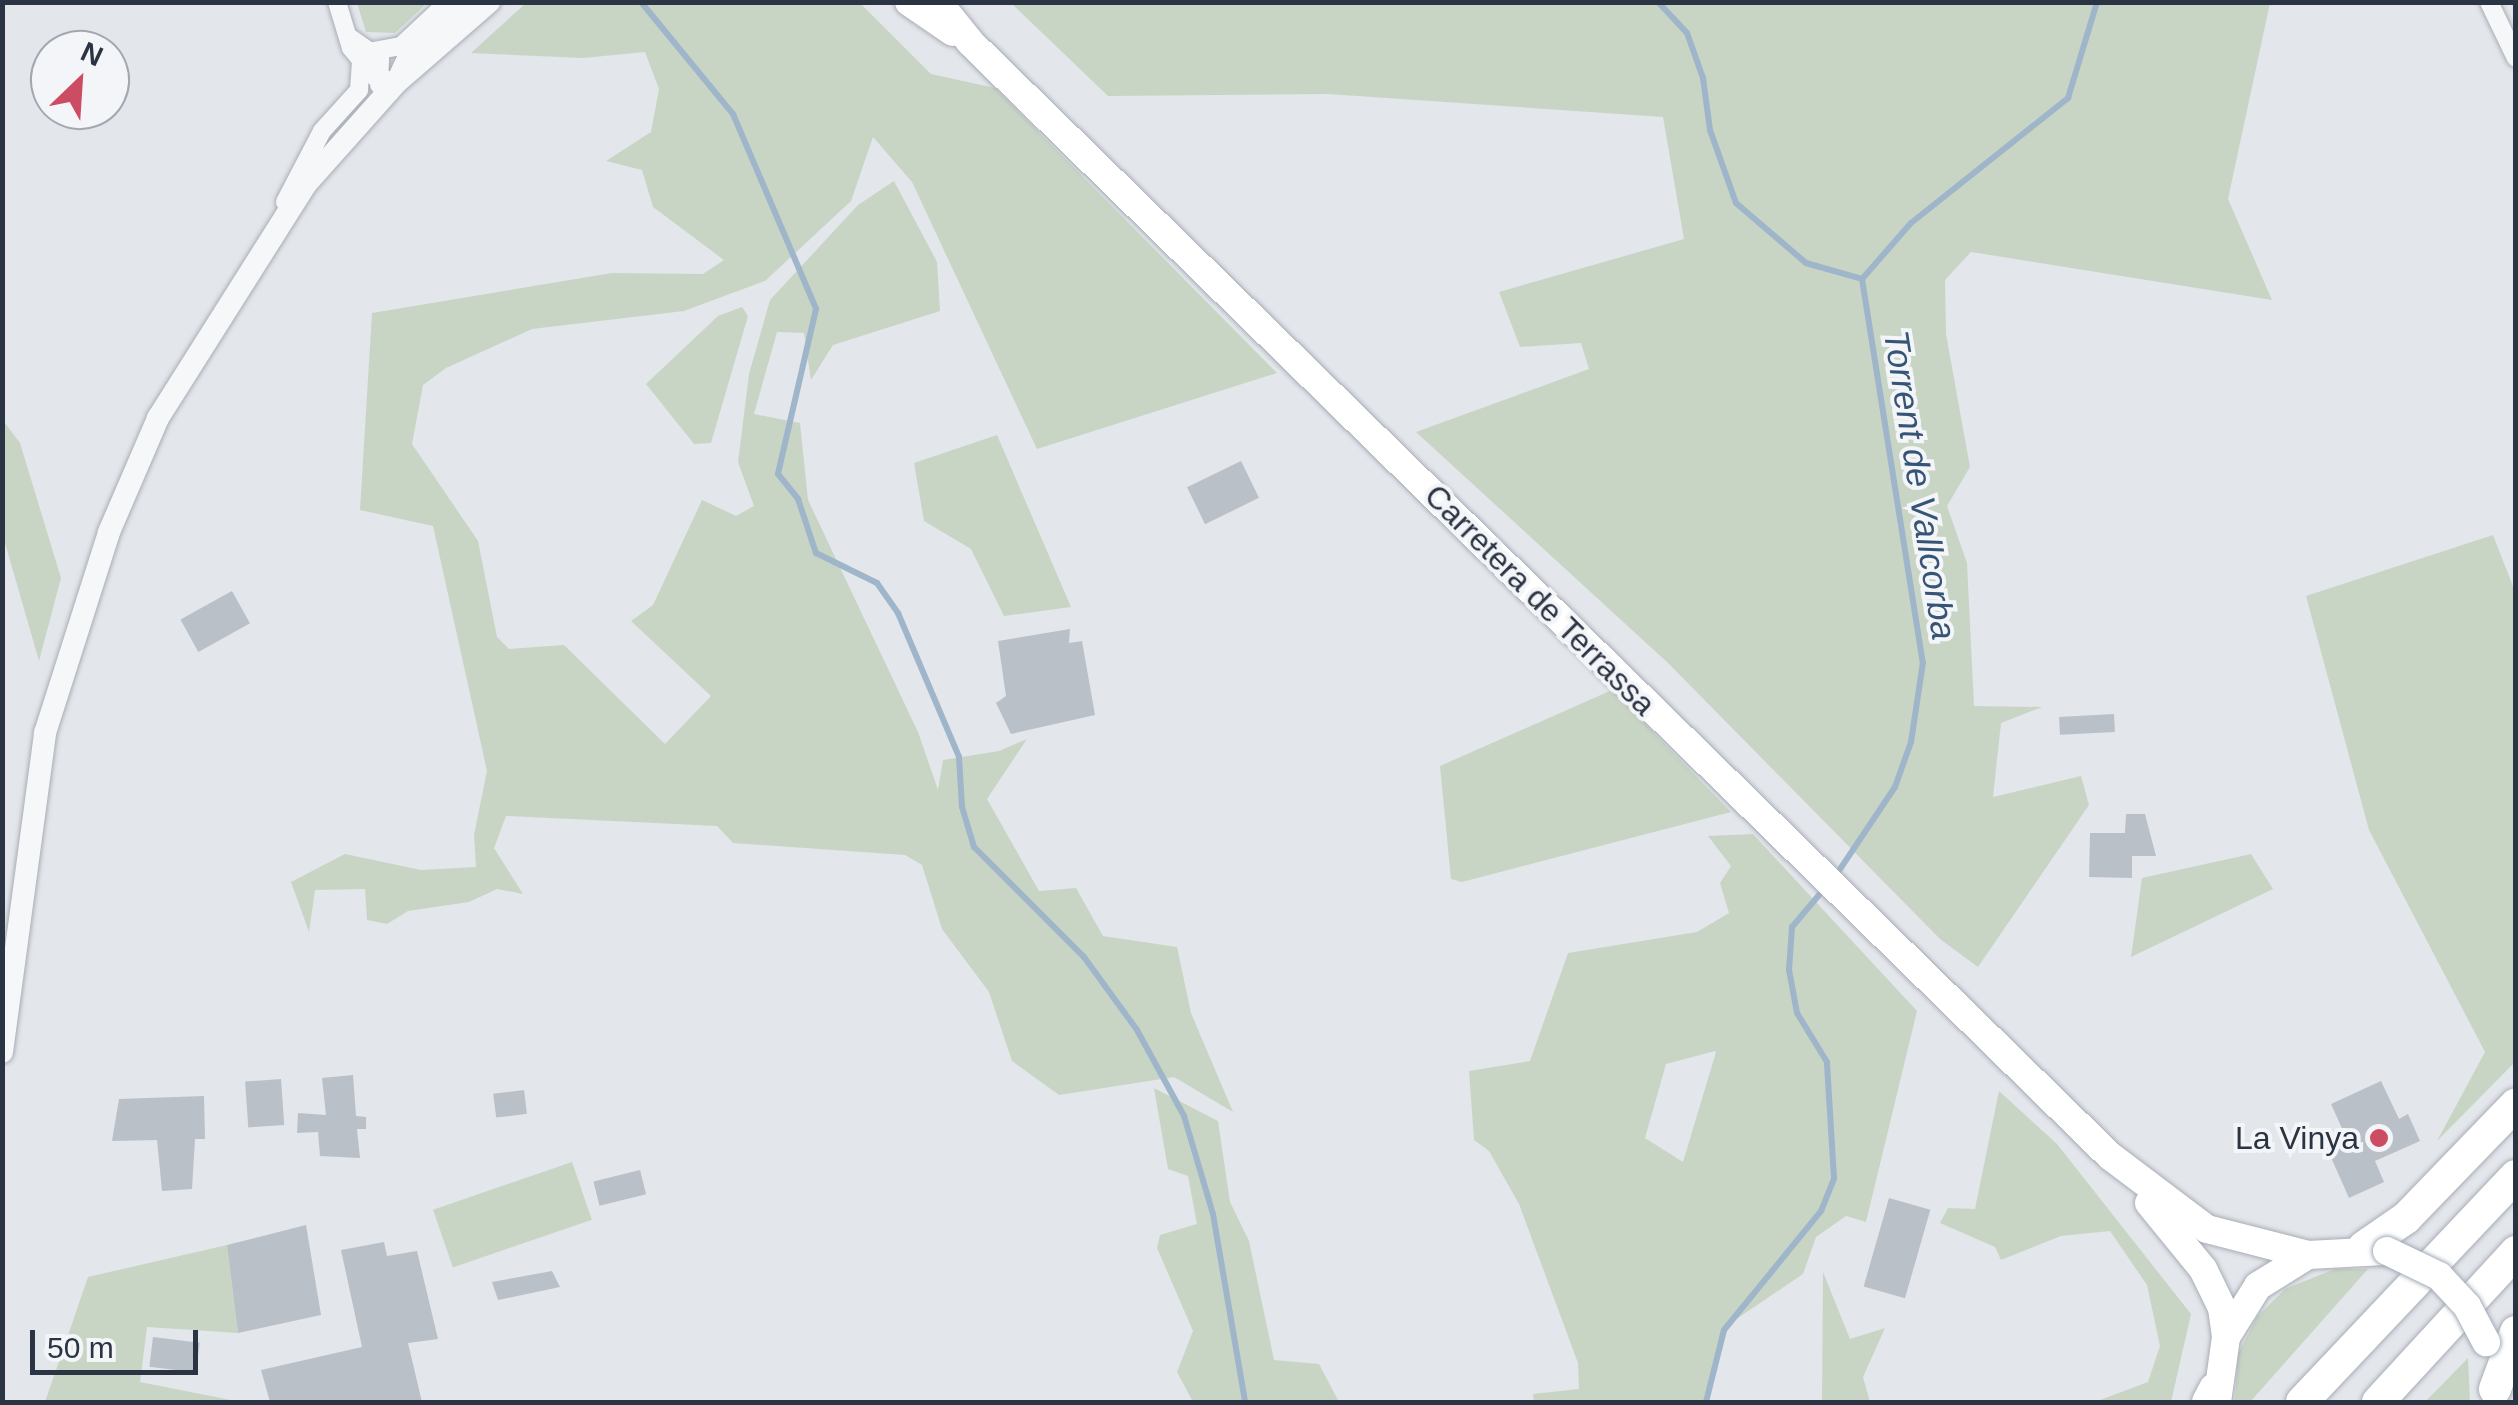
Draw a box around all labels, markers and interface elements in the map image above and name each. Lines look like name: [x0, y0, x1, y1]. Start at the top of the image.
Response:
north arrow: [30, 30, 130, 130]
text: N: [76, 36, 108, 72]
water label: Torrent de Vallcorba: [1875, 327, 1965, 643]
street label: Carretera de Terrassa: [1416, 476, 1664, 724]
place label: La Vinya: [2235, 1119, 2359, 1157]
marker: La Vinya: [2368, 1127, 2390, 1149]
scale bar: [35, 1310, 202, 1372]
text: 50 m: [47, 1331, 114, 1364]

